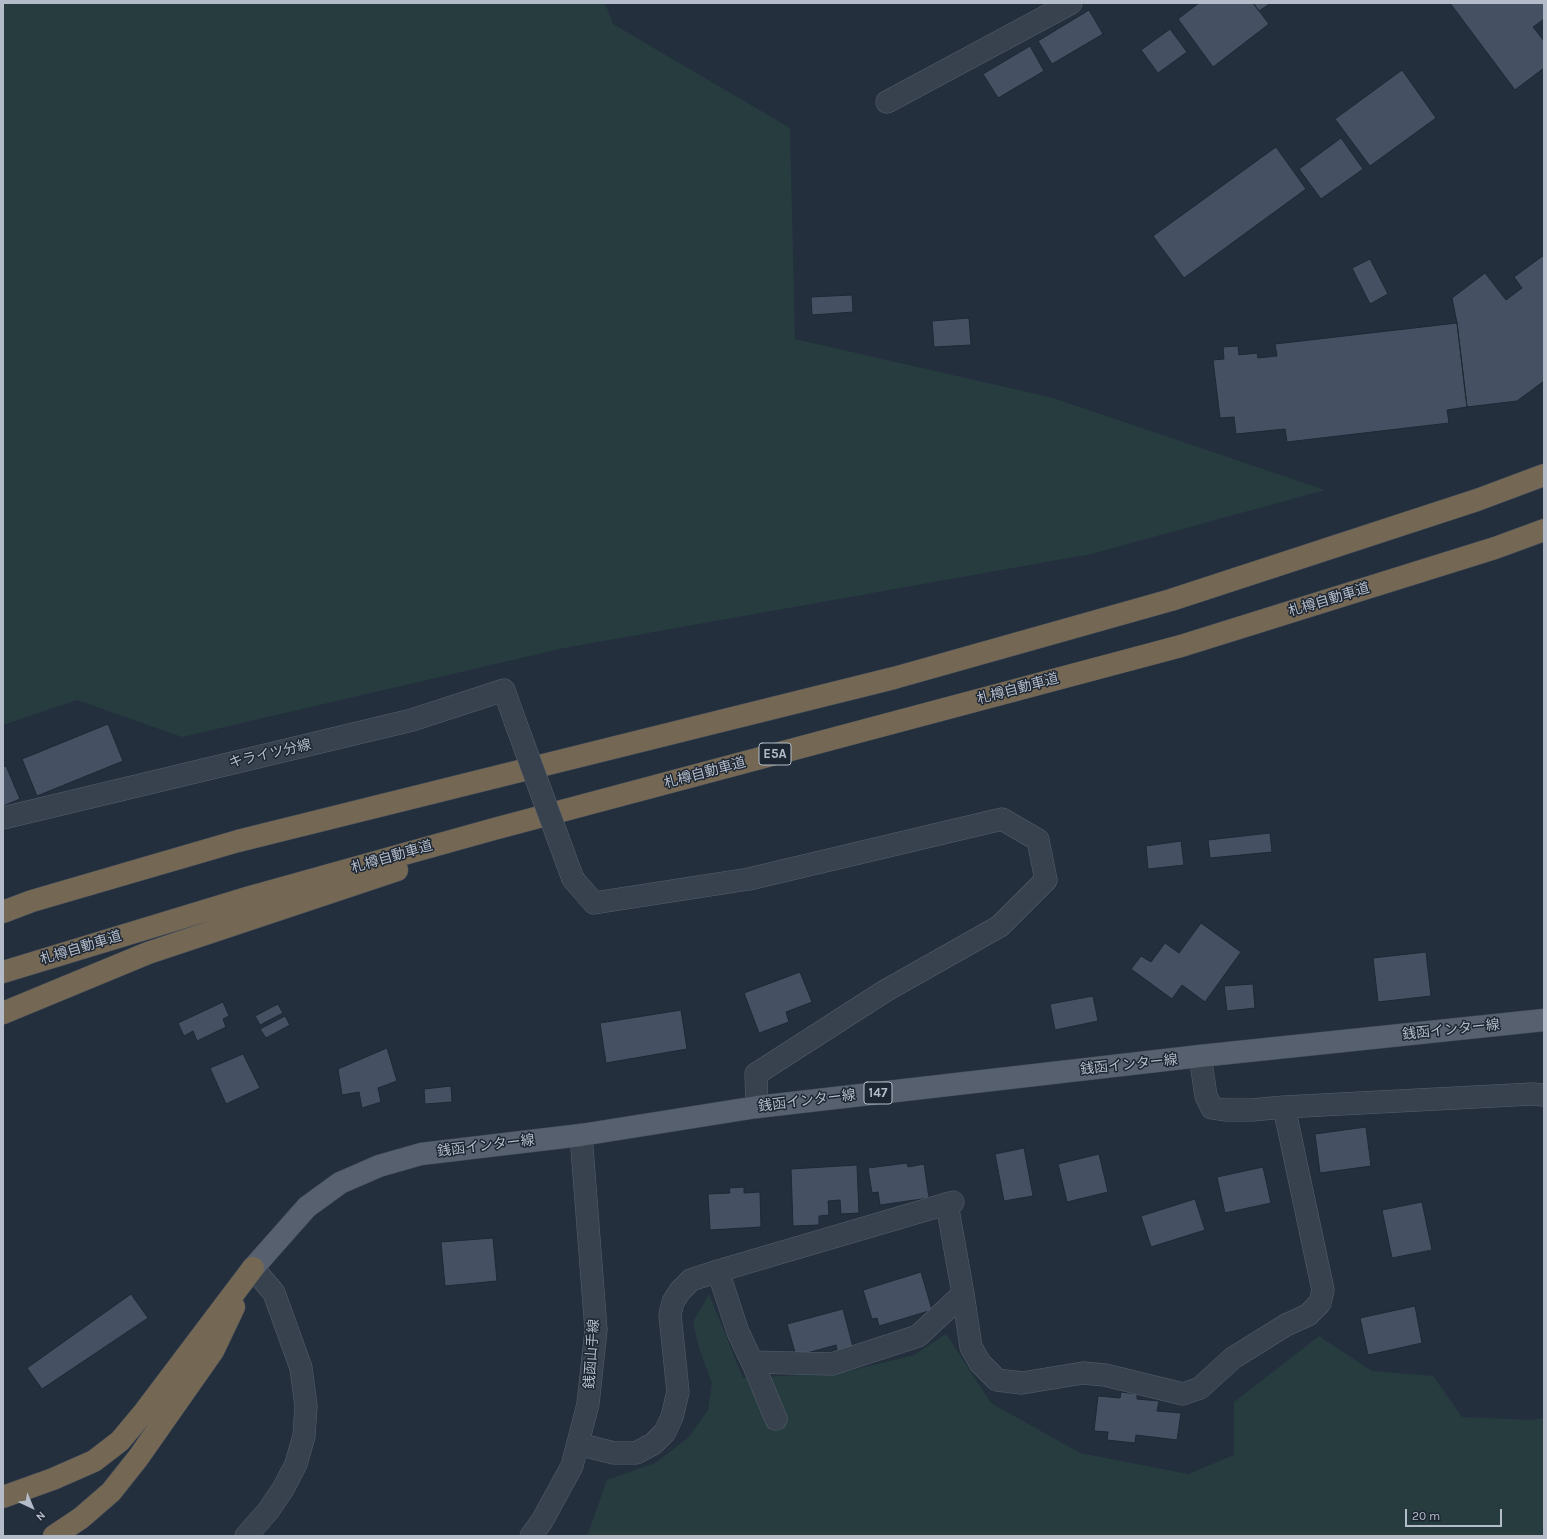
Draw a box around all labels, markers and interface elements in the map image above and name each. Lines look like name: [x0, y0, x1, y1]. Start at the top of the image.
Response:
street label: 札樽自動車道: [1286, 580, 1372, 620]
street label: 札樽自動車道: [975, 670, 1061, 708]
street label: キライツ分線: [227, 736, 313, 772]
road number: E5A: [759, 743, 791, 765]
street label: 札樽自動車道: [662, 754, 748, 792]
street label: 札樽自動車道: [349, 837, 435, 877]
street label: 札樽自動車道: [38, 928, 124, 968]
street label: 銭函インター線: [1401, 1017, 1501, 1043]
street label: 銭函インター線: [1079, 1052, 1179, 1078]
road number: 147: [864, 1082, 892, 1104]
street label: 銭函インター線: [757, 1087, 857, 1115]
street label: 銭函インター線: [436, 1132, 536, 1160]
street label: 銭函山手線: [581, 1318, 603, 1390]
north arrow: [12, 1487, 52, 1527]
scale bar: [1407, 1501, 1504, 1527]
text: N: [33, 1509, 48, 1523]
text: 20 m: [1412, 1509, 1440, 1523]

